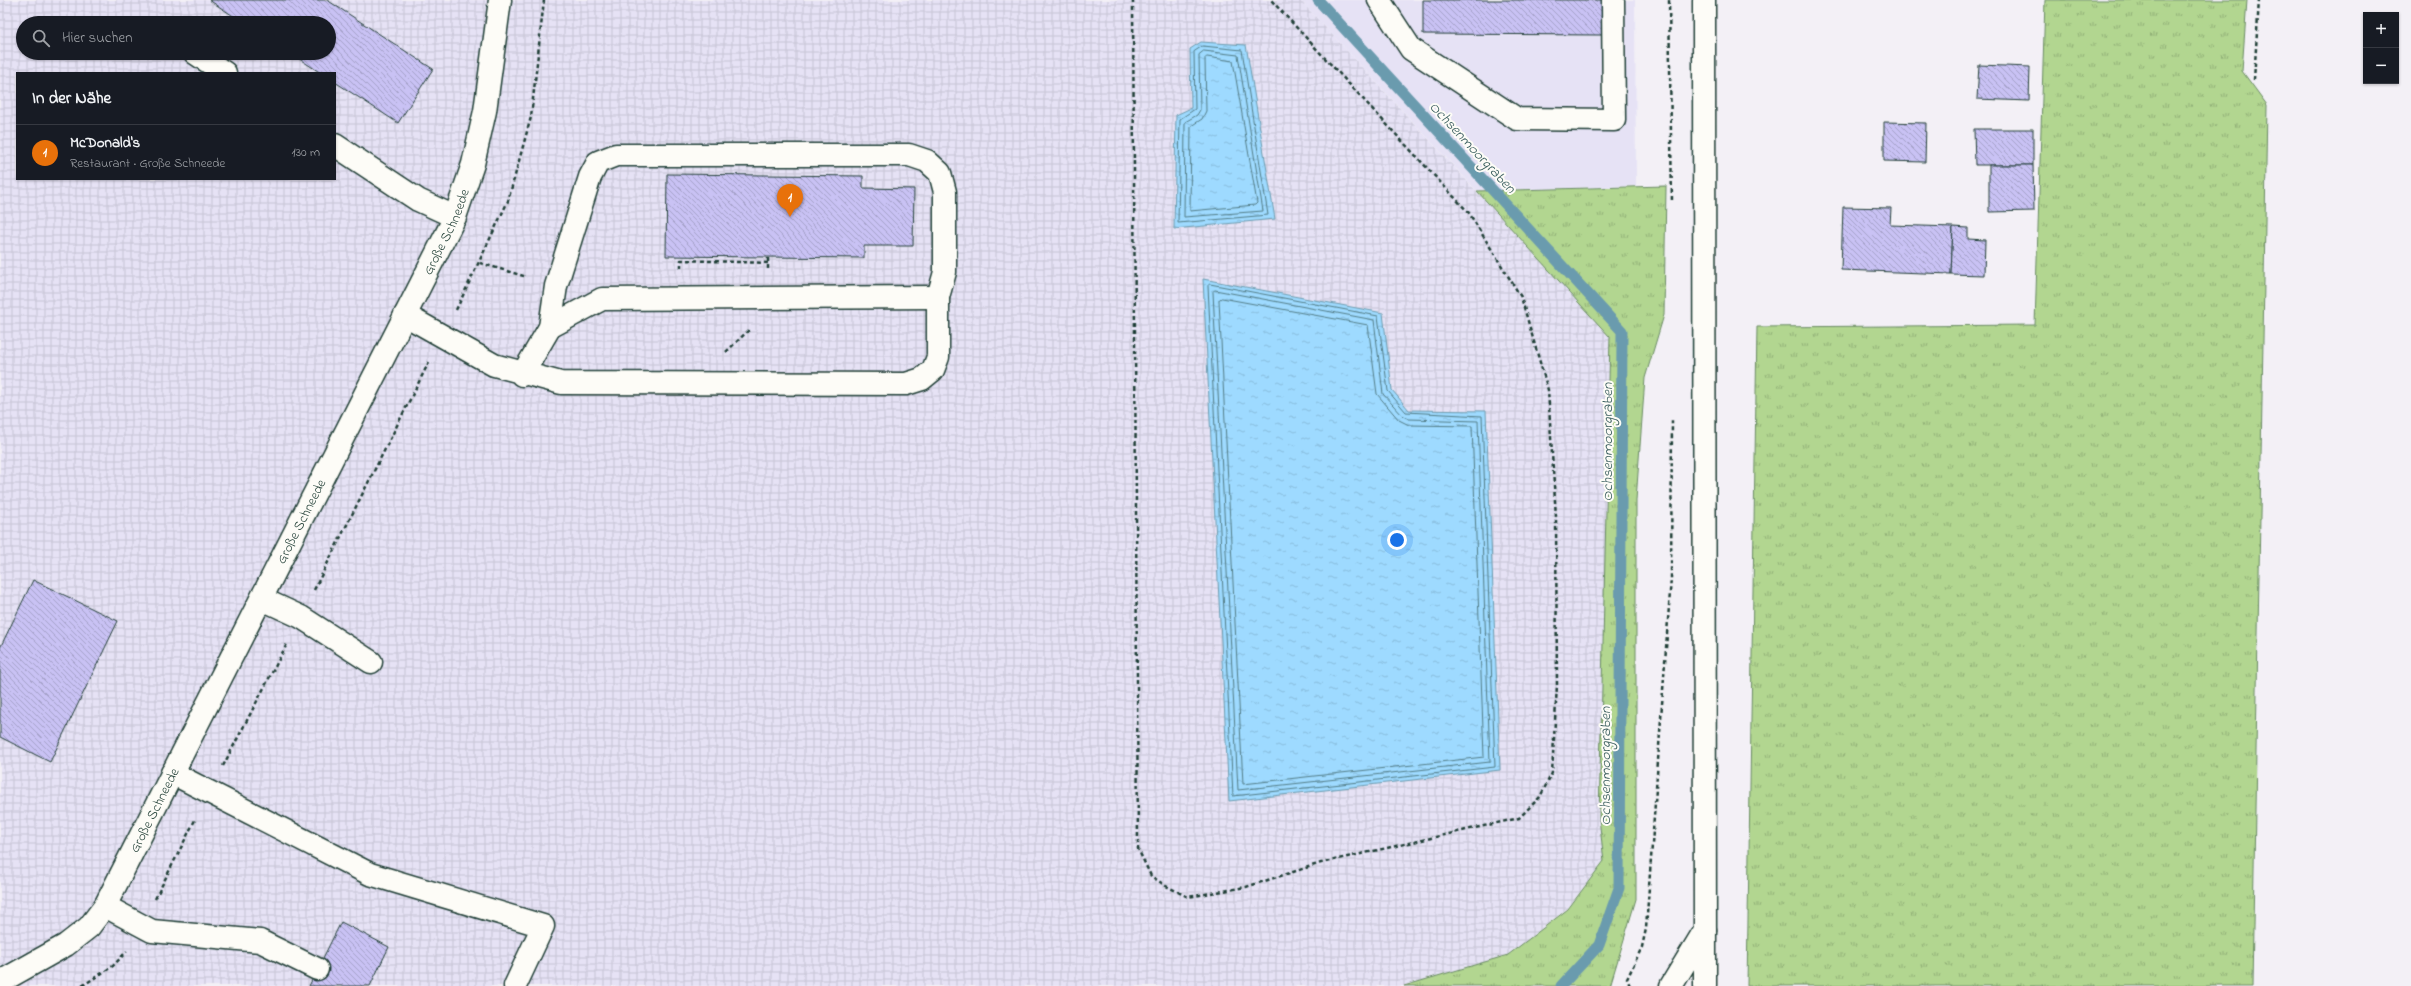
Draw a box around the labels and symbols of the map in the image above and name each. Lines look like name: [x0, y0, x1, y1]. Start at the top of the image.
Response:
water label: Ochsenmoorgraben: [1423, 97, 1521, 200]
pin: 1: [777, 184, 803, 217]
street label: Große Schneede: [418, 186, 476, 279]
water label: Ochsenmoorgraben: [1597, 382, 1620, 501]
street label: Große Schneede: [272, 475, 333, 568]
your location: [1387, 530, 1407, 550]
water label: Ochsenmoorgraben: [1595, 706, 1618, 825]
street label: Große Schneede: [125, 764, 186, 857]

